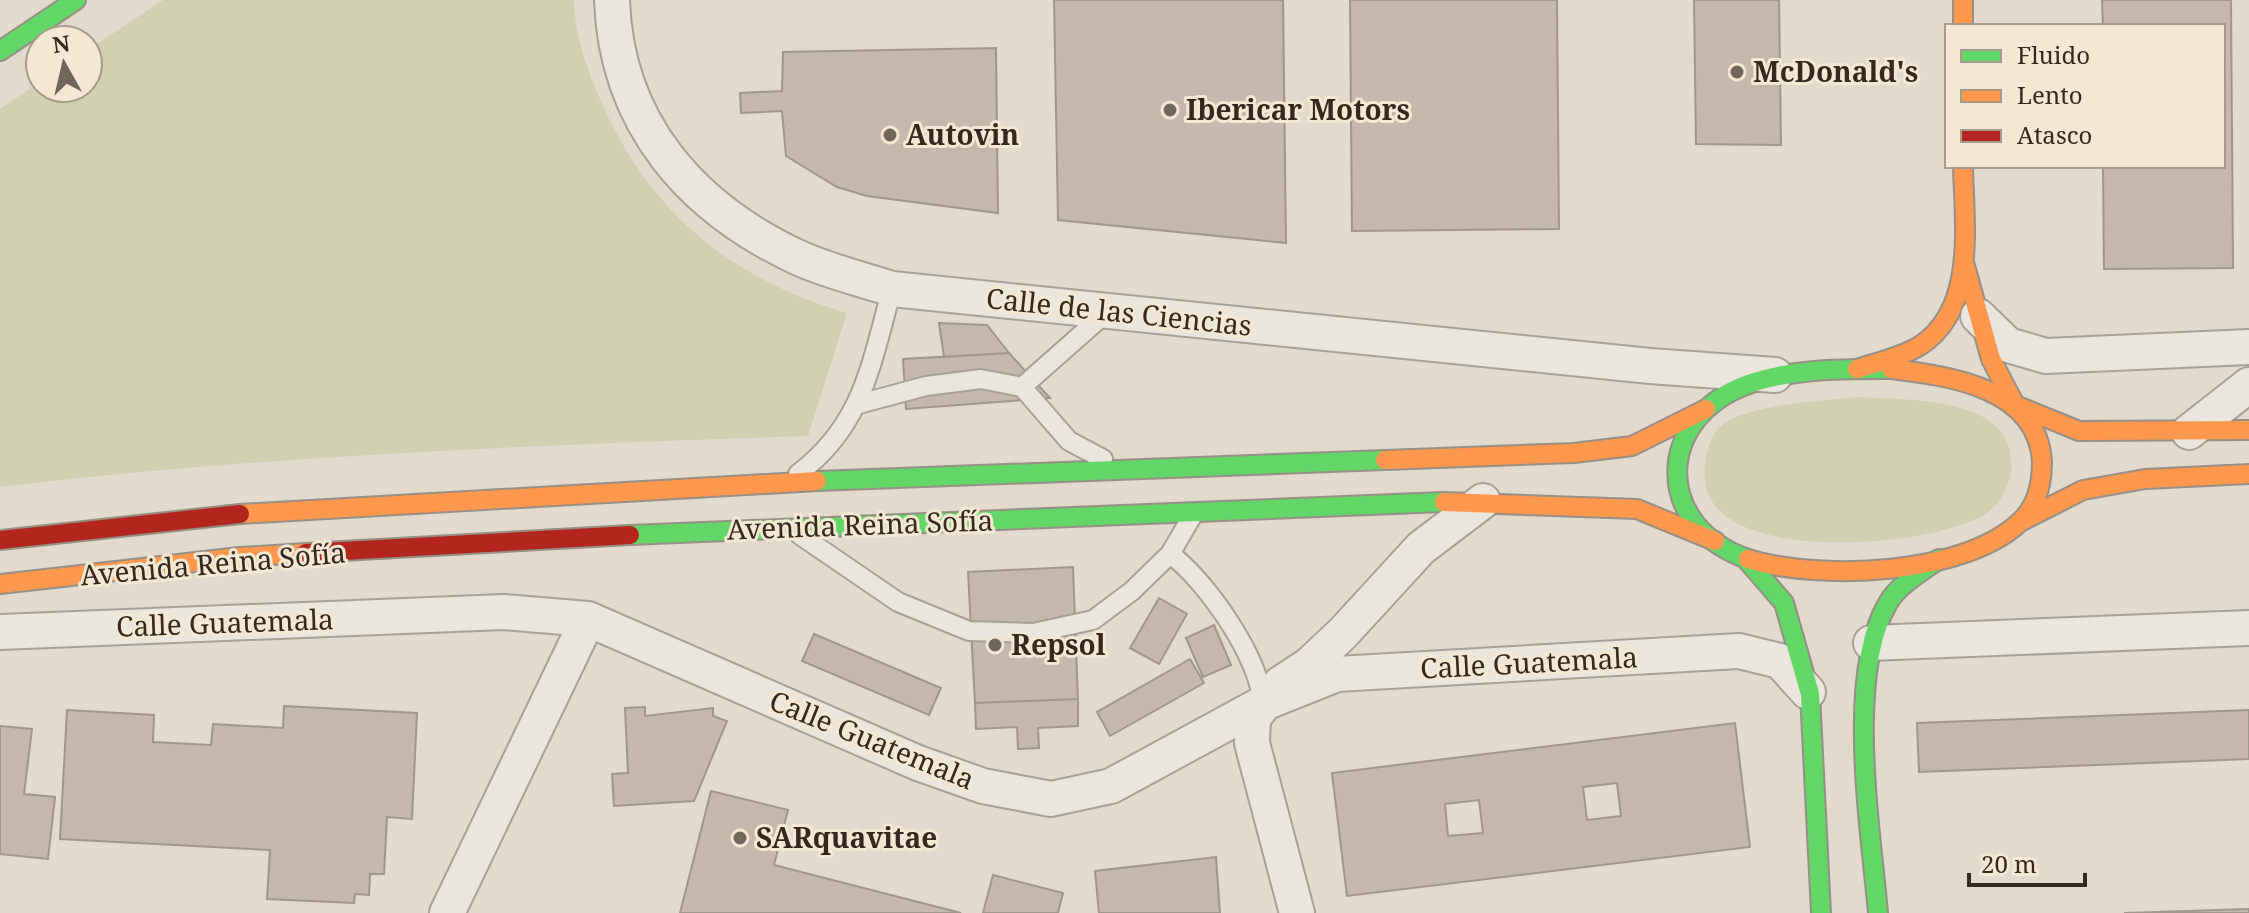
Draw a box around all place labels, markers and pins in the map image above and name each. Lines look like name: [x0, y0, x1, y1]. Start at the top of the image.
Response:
place label: McDonald's: [1753, 52, 1918, 90]
marker: McDonald's: [1728, 63, 1746, 81]
place label: Ibericar Motors: [1186, 90, 1410, 128]
marker: Ibericar Motors: [1161, 101, 1179, 119]
place label: Autovin: [906, 115, 1019, 153]
marker: Autovin: [881, 126, 899, 144]
place label: Repsol: [1011, 625, 1106, 663]
marker: Repsol: [986, 636, 1004, 654]
place label: SARquavitae: [756, 818, 937, 856]
marker: SARquavitae: [731, 829, 749, 847]

